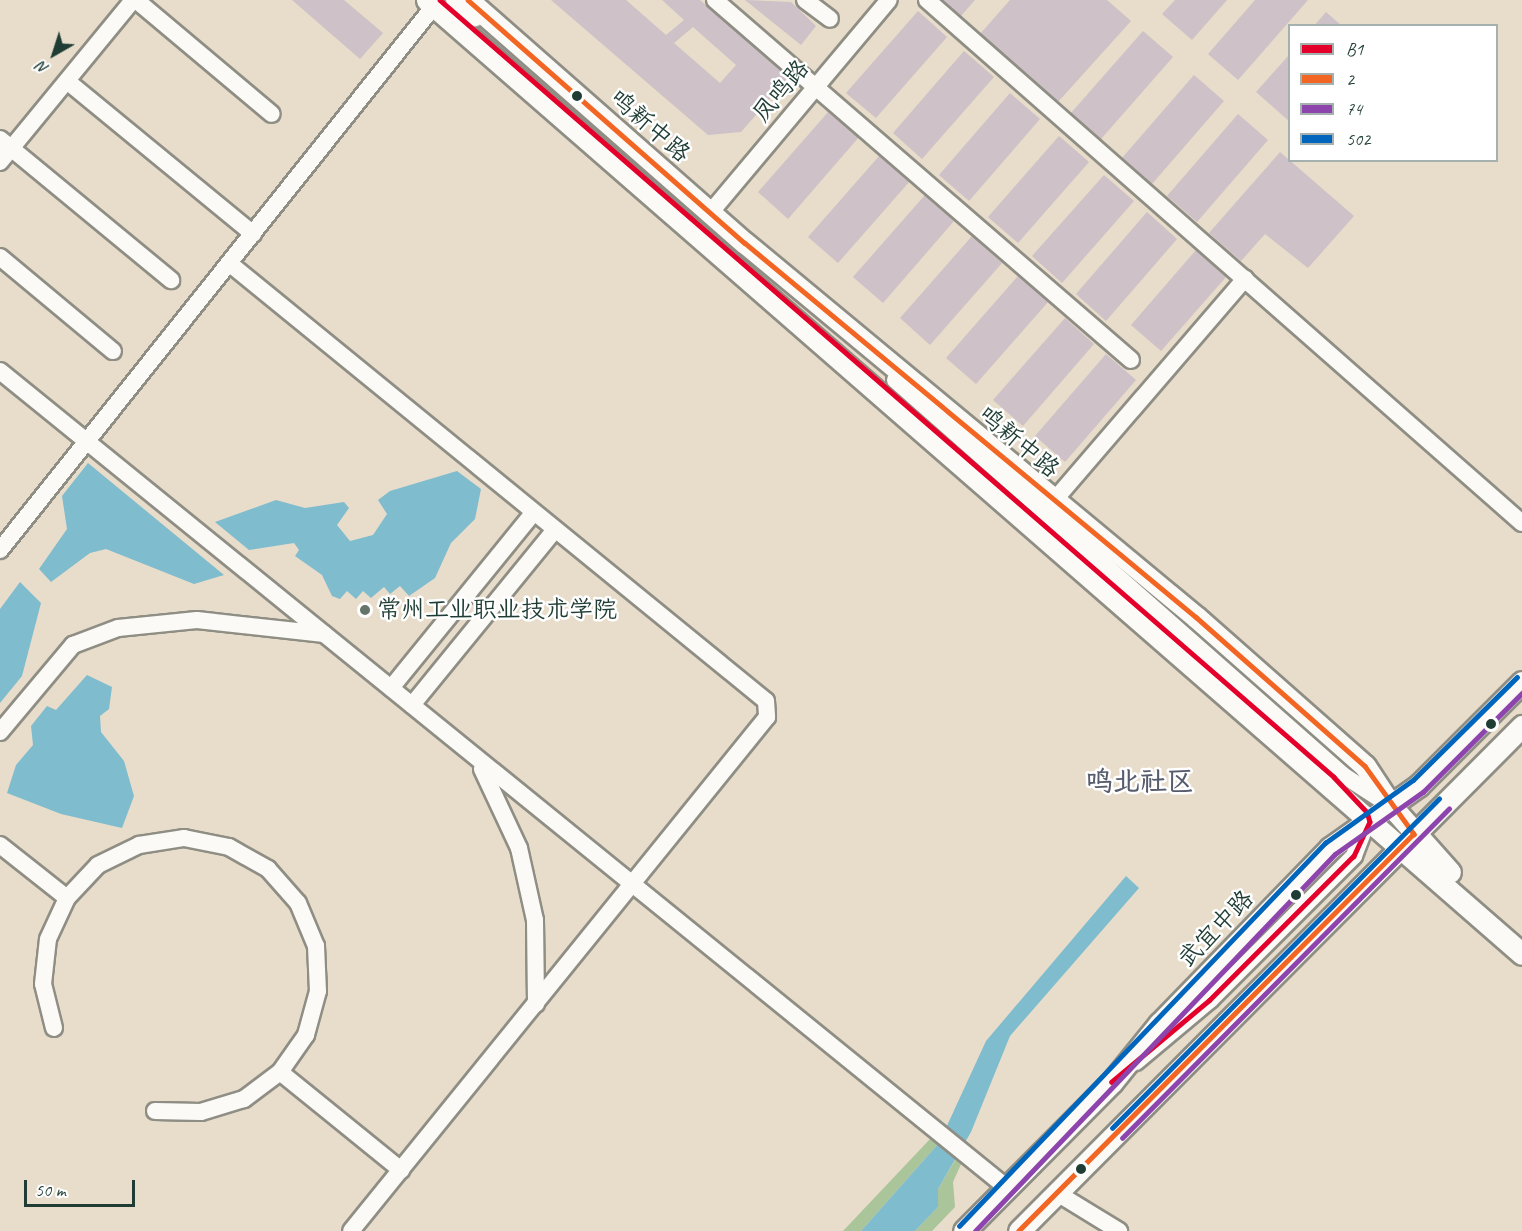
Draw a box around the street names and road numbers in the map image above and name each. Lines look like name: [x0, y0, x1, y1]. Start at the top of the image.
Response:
street label: 凤鸣路: [747, 54, 815, 128]
street label: 鸣新中路: [604, 84, 696, 168]
street label: 鸣新中路: [973, 400, 1065, 484]
street label: 武宜中路: [1172, 884, 1260, 974]

